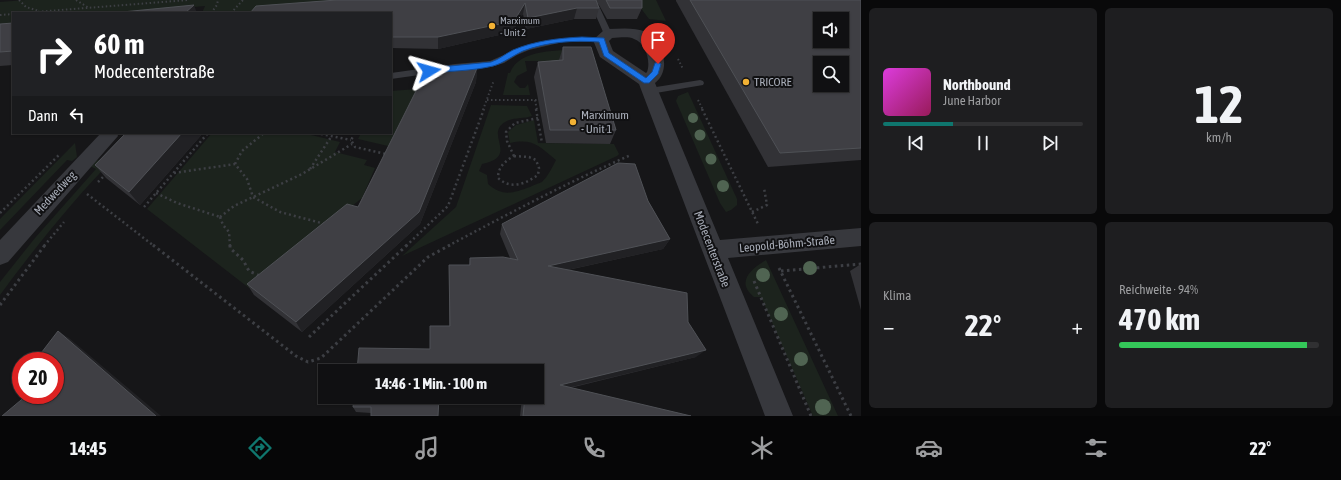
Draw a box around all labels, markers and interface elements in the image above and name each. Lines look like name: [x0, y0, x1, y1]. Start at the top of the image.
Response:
map controls: [813, 12, 849, 92]
button: sound: [813, 12, 849, 48]
place label: Marximum - Unit 2: [500, 15, 540, 38]
marker: Marximum - Unit 2: [487, 21, 497, 31]
pin: [641, 23, 675, 64]
icon: right: [28, 28, 80, 80]
text: 60 m: [94, 28, 144, 60]
icon: arrive: [647, 29, 669, 51]
position arrow: [408, 50, 450, 92]
button: search: [813, 56, 849, 92]
text: Modecenterstraße: [94, 61, 215, 82]
text: 12: [1195, 74, 1243, 134]
place label: TRICORE: [754, 75, 792, 89]
text: Northbound: [943, 76, 1011, 93]
marker: TRICORE: [741, 77, 751, 87]
text: June Harbor: [943, 93, 1001, 108]
icon: left: [66, 104, 88, 126]
text: Dann: [28, 107, 58, 124]
place label: Marximum - Unit 1: [581, 108, 629, 136]
marker: Marximum - Unit 1: [568, 117, 578, 127]
text: km/h: [1206, 130, 1232, 145]
icon: previous: [905, 132, 927, 154]
icon: pause: [972, 132, 994, 154]
icon: next: [1039, 132, 1061, 154]
street label: Medwedweg: [31, 168, 79, 218]
street label: Modecenterstraße: [691, 209, 733, 289]
street label: Leopold-Böhm-Straße: [739, 233, 835, 255]
text: Reichweite · 94%: [1119, 282, 1198, 297]
text: Klima: [883, 288, 911, 303]
text: 470 km: [1119, 302, 1200, 336]
text: 22°: [965, 308, 1001, 342]
text: −: [883, 313, 894, 339]
text: +: [1072, 313, 1083, 339]
speed limit sign: 20: [12, 352, 64, 404]
text: 14:46 · 1 Min. · 100 m: [375, 375, 487, 392]
icon: directions: [246, 434, 274, 462]
icon: music: [413, 434, 441, 462]
icon: phone: [580, 434, 608, 462]
icon: climate: [748, 434, 776, 462]
icon: car: [915, 434, 943, 462]
icon: filters: [1082, 434, 1110, 462]
text: 14:45: [70, 438, 107, 459]
text: 22°: [1249, 438, 1271, 459]

